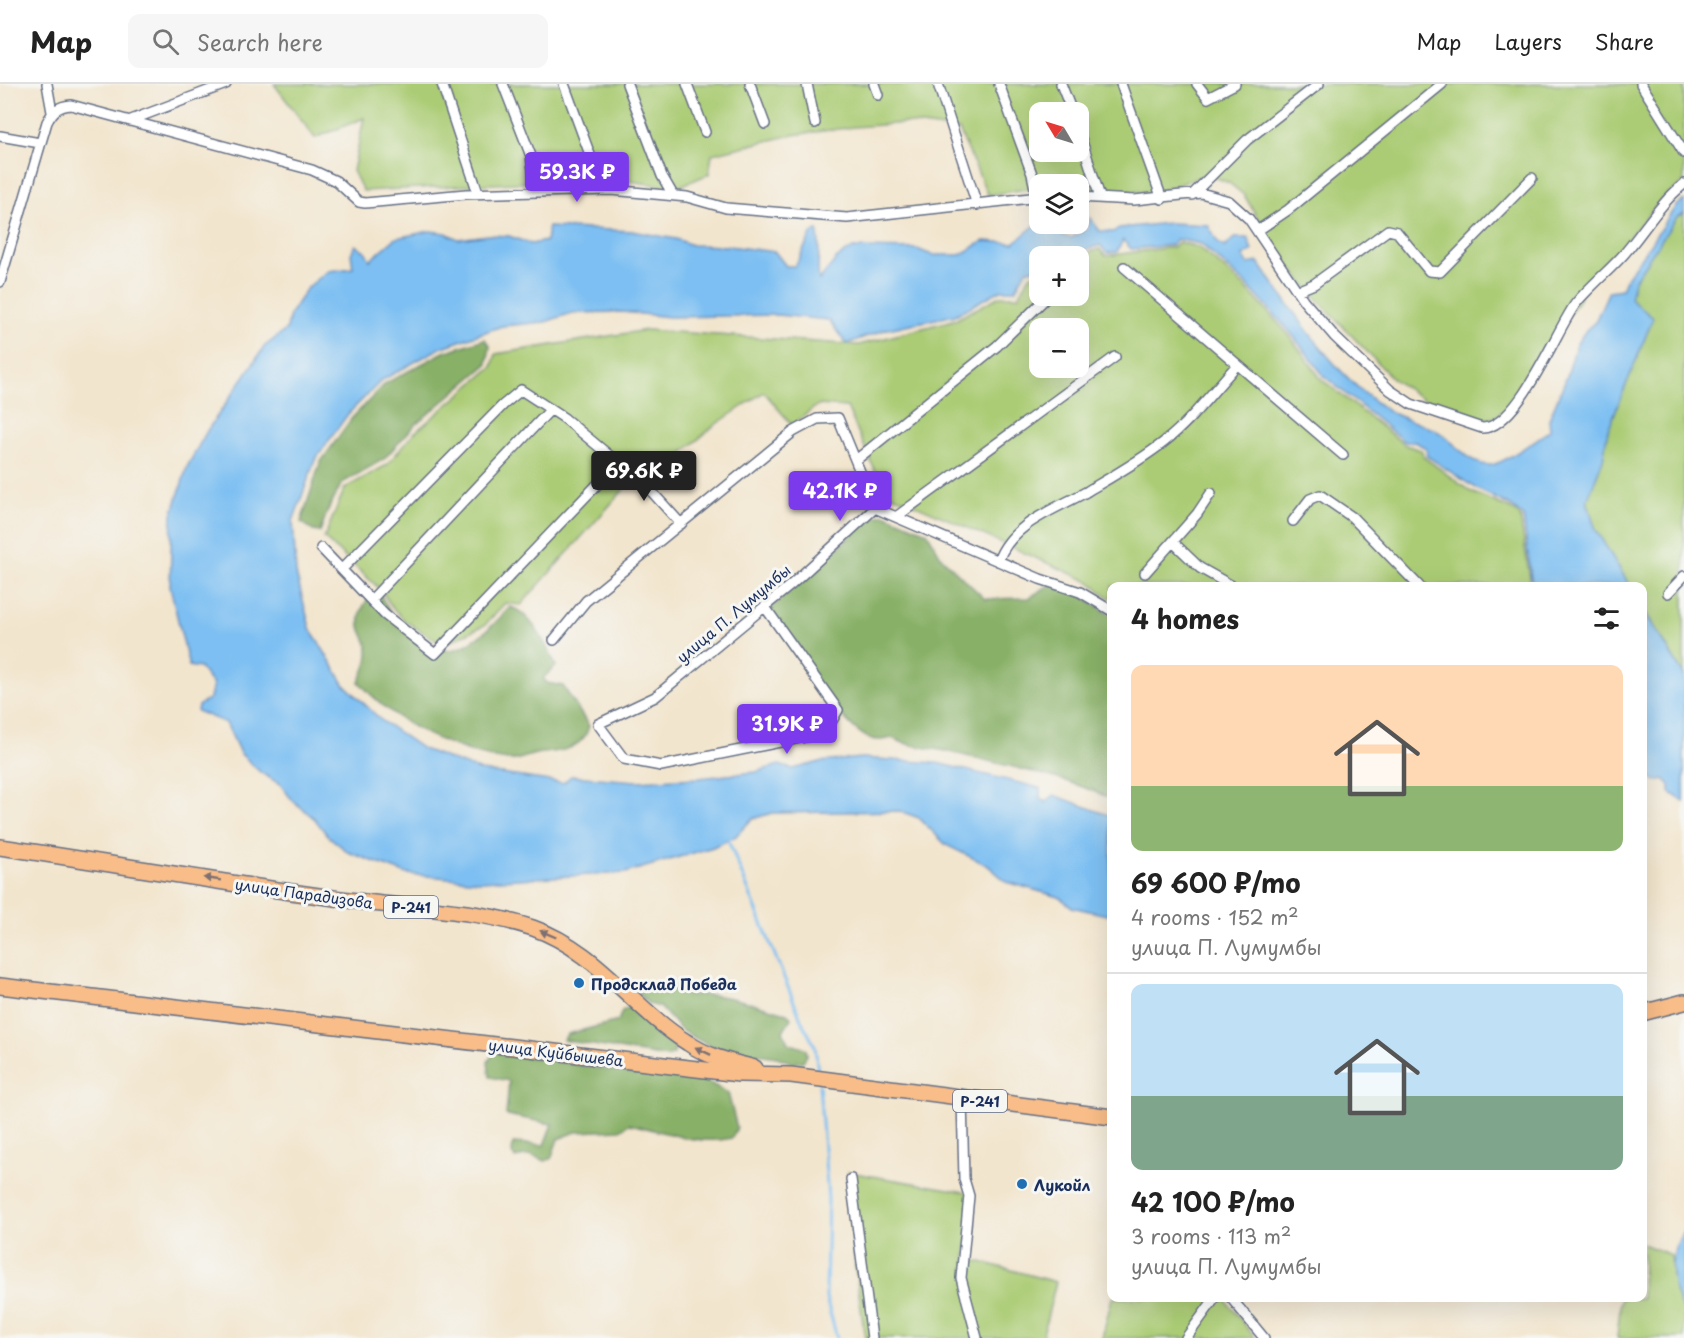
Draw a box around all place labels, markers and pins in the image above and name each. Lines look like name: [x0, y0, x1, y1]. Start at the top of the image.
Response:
pin: 59.3K ₽: [522, 152, 632, 203]
pin: 69.6K ₽: [589, 451, 699, 502]
pin: 42.1K ₽: [785, 471, 895, 522]
pin: 31.9K ₽: [732, 704, 842, 755]
place label: Продсклад Победа: [591, 972, 737, 995]
marker: Продсклад Победа: [572, 976, 586, 990]
place label: Лукойл: [1034, 1173, 1090, 1196]
marker: Лукойл: [1015, 1177, 1029, 1191]

